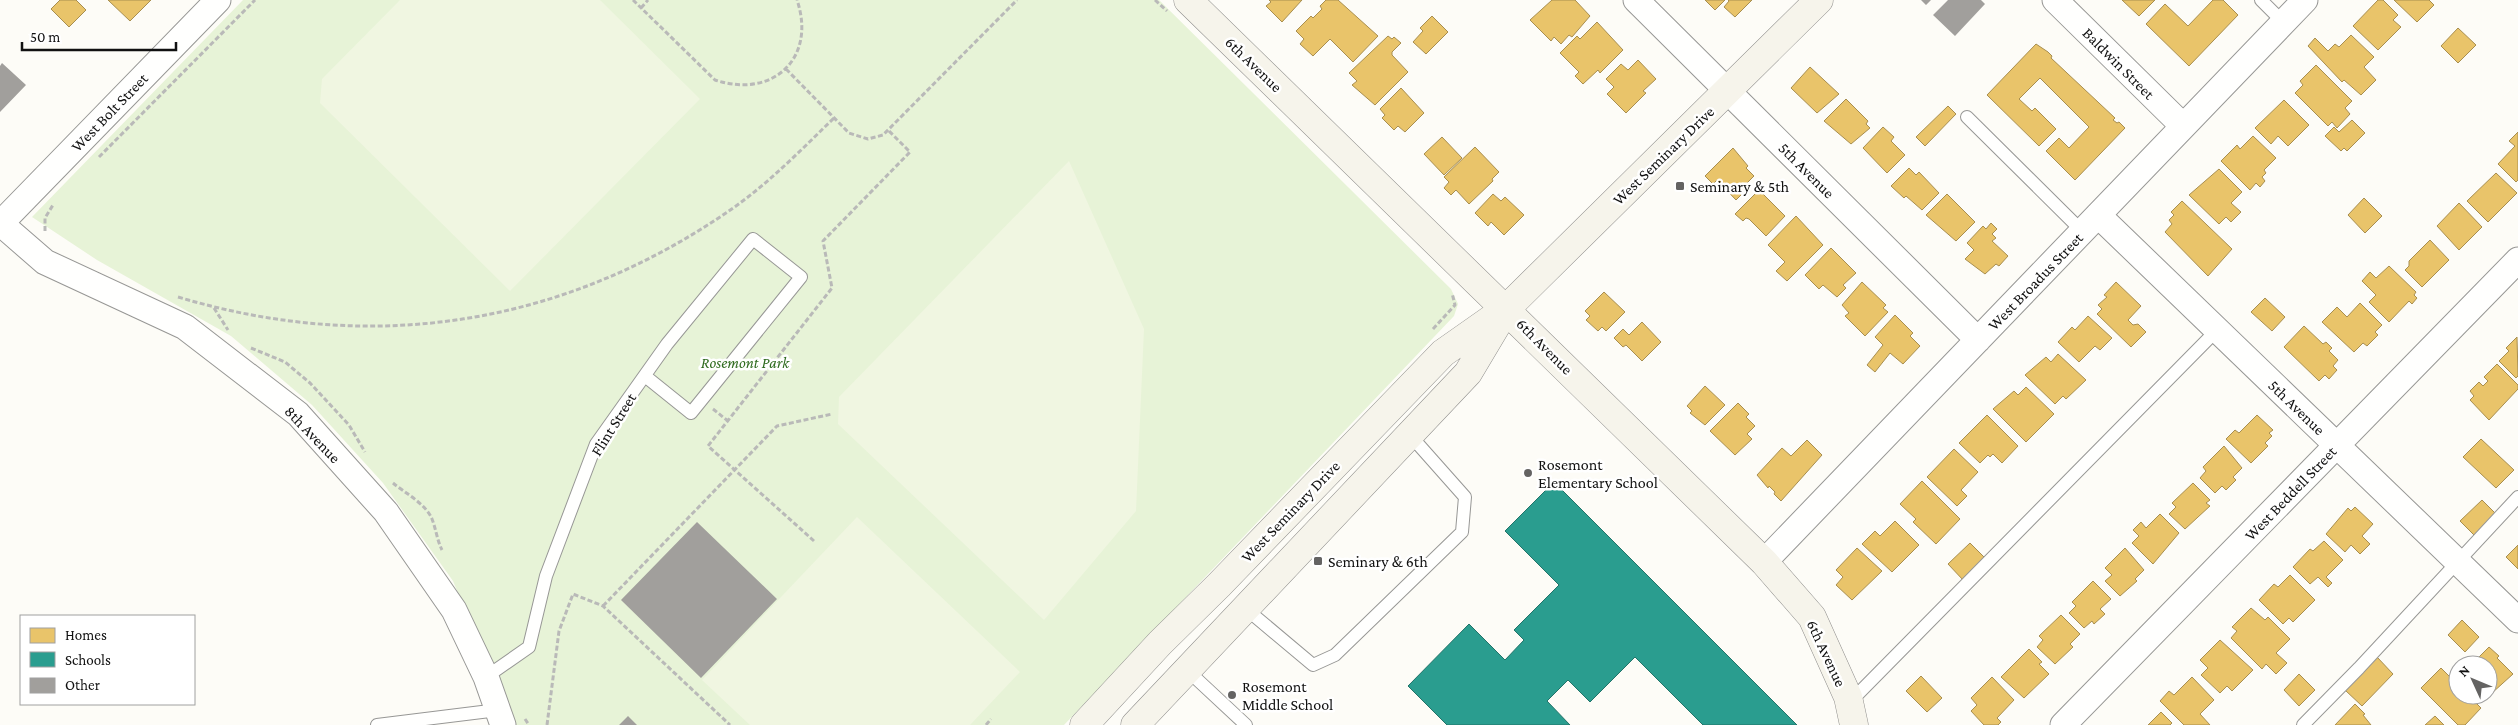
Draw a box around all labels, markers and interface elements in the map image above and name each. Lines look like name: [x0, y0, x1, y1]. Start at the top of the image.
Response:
scale bar: [22, 20, 176, 52]
street label: Baldwin Street: [2079, 24, 2158, 103]
text: 50 m: [30, 29, 60, 45]
street label: 6th Avenue: [1222, 33, 1285, 96]
street label: West Bolt Street: [68, 69, 151, 155]
street label: West Seminary Drive: [1609, 103, 1718, 209]
street label: 5th Avenue: [1775, 139, 1838, 202]
place label: Seminary & 5th: [1690, 178, 1790, 196]
marker: Seminary & 5th: [1674, 180, 1686, 192]
street label: West Broadus Street: [1985, 229, 2087, 334]
street label: 6th Avenue: [1513, 315, 1576, 378]
park label: Rosemont Park: [701, 354, 790, 371]
street label: 5th Avenue: [2265, 376, 2328, 438]
street label: Flint Street: [587, 389, 640, 459]
street label: 8th Avenue: [281, 402, 344, 466]
street label: West Beddell Street: [2241, 442, 2340, 544]
place label: Rosemont Elementary School: [1538, 456, 1658, 492]
street label: West Seminary Drive: [1238, 457, 1344, 566]
marker: Rosemont Elementary School: [1522, 467, 1534, 479]
place label: Seminary & 6th: [1328, 553, 1428, 571]
marker: Seminary & 6th: [1312, 555, 1324, 567]
legend: [20, 615, 195, 705]
street label: 6th Avenue: [1804, 617, 1849, 689]
text: Homes: [65, 627, 107, 643]
text: Schools: [65, 652, 111, 668]
north arrow: [2448, 655, 2498, 705]
text: N: [2455, 662, 2473, 680]
text: Other: [65, 677, 101, 693]
place label: Rosemont Middle School: [1242, 678, 1333, 713]
marker: Rosemont Middle School: [1226, 689, 1238, 701]

